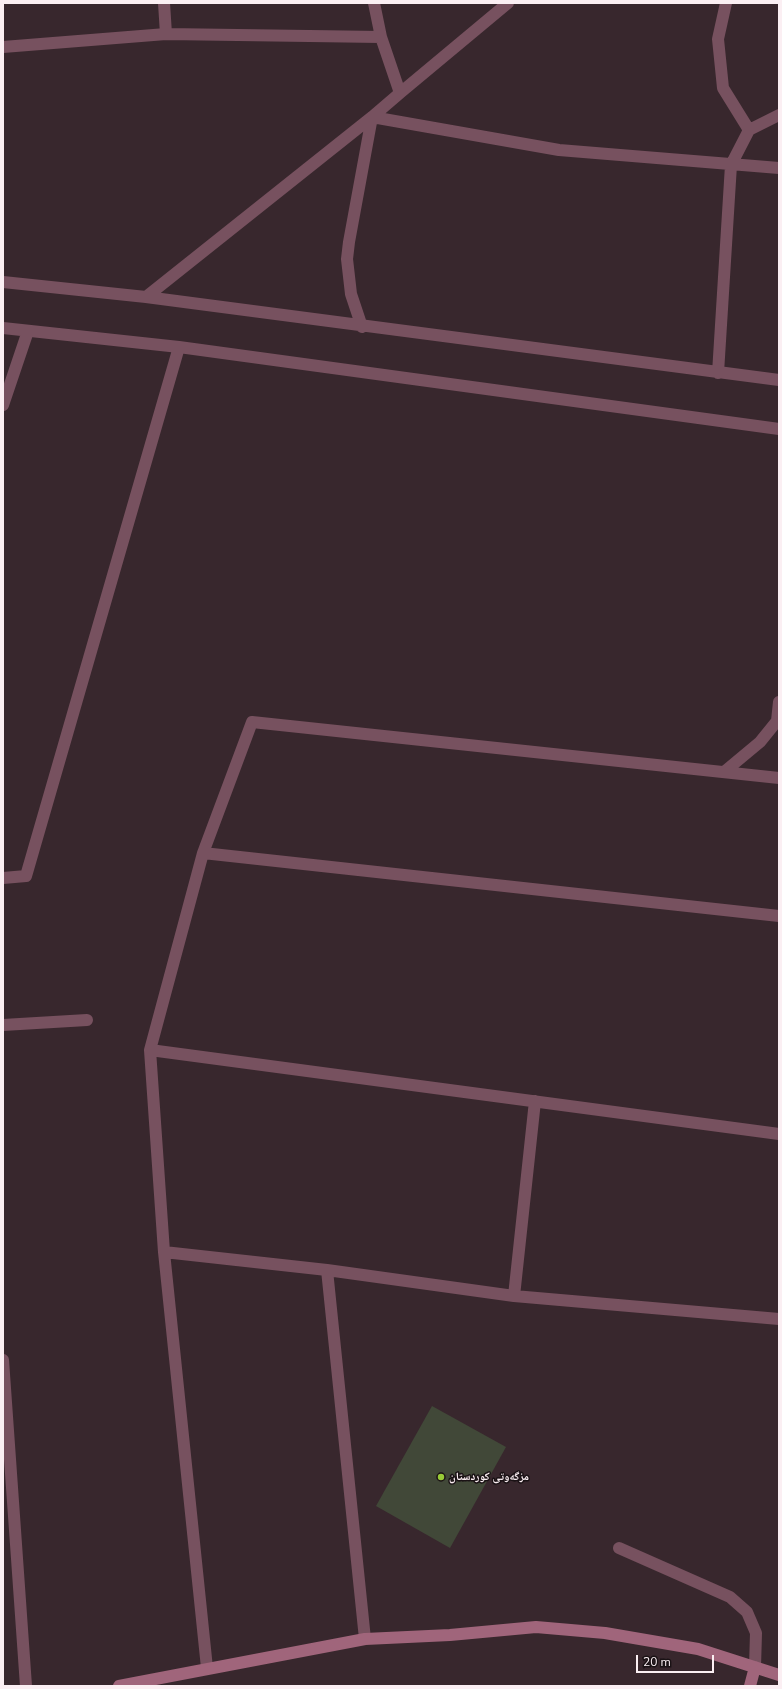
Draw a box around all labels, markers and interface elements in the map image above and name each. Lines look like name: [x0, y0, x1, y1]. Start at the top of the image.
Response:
place label: مزگەوتی کوردستان: [449, 1470, 529, 1484]
marker: مزگەوتی کوردستان: [436, 1472, 446, 1482]
scale bar: [638, 1647, 716, 1673]
text: 20 m: [643, 1654, 671, 1670]

